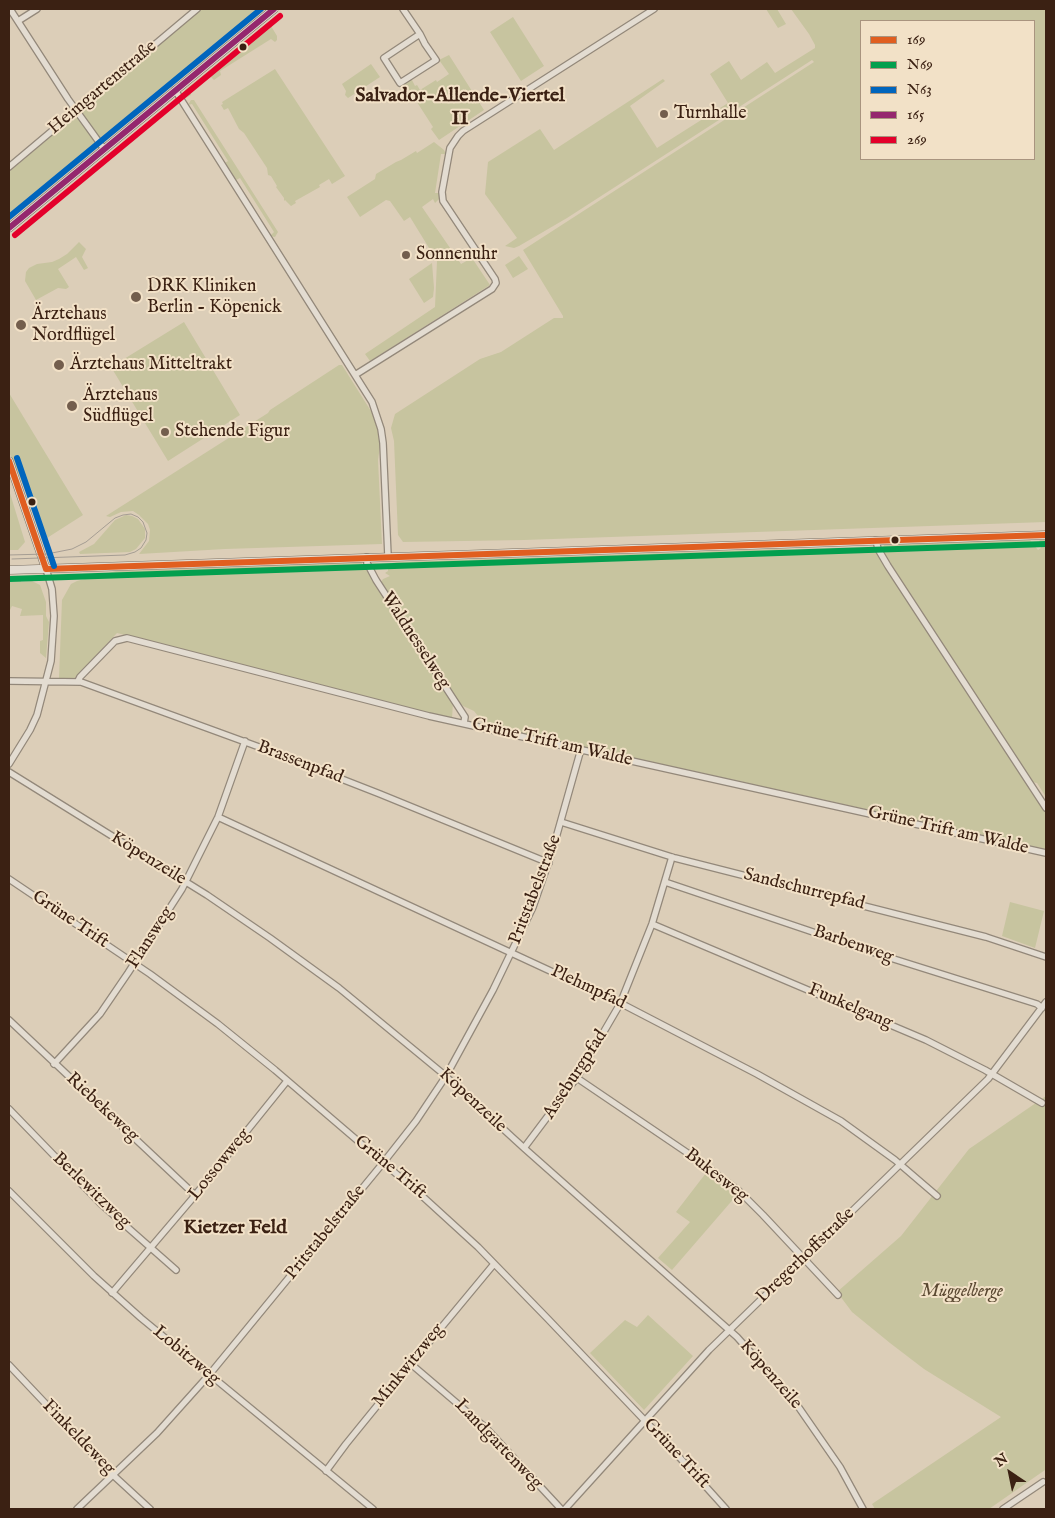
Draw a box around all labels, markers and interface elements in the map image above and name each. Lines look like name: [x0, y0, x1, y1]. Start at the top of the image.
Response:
legend: [860, 20, 1035, 160]
text: 169: [907, 30, 925, 49]
street label: Heimgartenstraße: [44, 36, 162, 140]
unlabelled marker: [238, 42, 248, 52]
text: N69: [907, 55, 933, 74]
text: N63: [907, 80, 932, 99]
district label: Salvador-Allende-Viertel II: [355, 85, 565, 132]
place label: Turnhalle: [674, 103, 746, 125]
text: 165: [907, 105, 924, 124]
marker: Turnhalle: [658, 108, 670, 120]
text: 269: [907, 130, 927, 149]
place label: Sonnenuhr: [416, 244, 497, 266]
marker: Sonnenuhr: [400, 249, 412, 261]
place label: DRK Kliniken Berlin - Köpenick: [147, 276, 282, 318]
marker: DRK Kliniken Berlin - Köpenick: [129, 290, 143, 304]
place label: Ärztehaus Nordflügel: [32, 304, 115, 346]
marker: Ärztehaus Nordflügel: [14, 318, 28, 332]
place label: Ärztehaus Mitteltrakt: [70, 354, 232, 376]
marker: Ärztehaus Mitteltrakt: [52, 358, 66, 372]
place label: Ärztehaus Südflügel: [83, 385, 158, 428]
marker: Ärztehaus Südflügel: [65, 399, 79, 413]
place label: Stehende Figur: [175, 421, 290, 443]
marker: Stehende Figur: [159, 426, 171, 438]
unlabelled marker: [27, 497, 37, 507]
unlabelled marker: [890, 535, 900, 545]
street label: Waldnesselweg: [376, 588, 454, 694]
street label: Grüne Trift am Walde: [470, 714, 634, 772]
street label: Brassenpfad: [254, 737, 346, 789]
street label: Grüne Trift am Walde: [866, 802, 1030, 860]
street label: Köpenzeile: [106, 827, 190, 891]
street label: Pritstabelstraße: [505, 832, 567, 948]
street label: Sandschurrepfad: [741, 865, 867, 915]
street label: Grüne Trift: [28, 886, 112, 954]
street label: Flansweg: [123, 903, 179, 973]
street label: Barbenweg: [810, 921, 896, 969]
street label: Plehmpfad: [547, 961, 629, 1015]
street label: Funkelgang: [804, 980, 896, 1034]
street label: Asseburgpfad: [539, 1026, 613, 1124]
street label: Köpenzeile: [434, 1064, 510, 1138]
street label: Riebekeweg: [61, 1069, 143, 1147]
street label: Lossowweg: [184, 1125, 256, 1205]
street label: Grüne Trift: [349, 1131, 431, 1205]
street label: Bukesweg: [680, 1144, 752, 1208]
street label: Berlewitzweg: [47, 1148, 135, 1234]
street label: Pritstabelstraße: [281, 1181, 371, 1285]
street label: Dregerhoffstraße: [752, 1204, 860, 1308]
district label: Kietzer Feld: [183, 1217, 287, 1241]
park label: Müggelberge: [921, 1281, 1003, 1303]
street label: Minkwitzweg: [369, 1320, 449, 1412]
street label: Lobitzweg: [148, 1322, 224, 1390]
street label: Köpenzeile: [734, 1336, 806, 1414]
street label: Landgartenweg: [449, 1395, 547, 1495]
street label: Finkeldeweg: [37, 1396, 119, 1480]
street label: Grüne Trift: [638, 1414, 714, 1494]
north arrow: [985, 1448, 1035, 1498]
text: N: [992, 1450, 1012, 1471]

